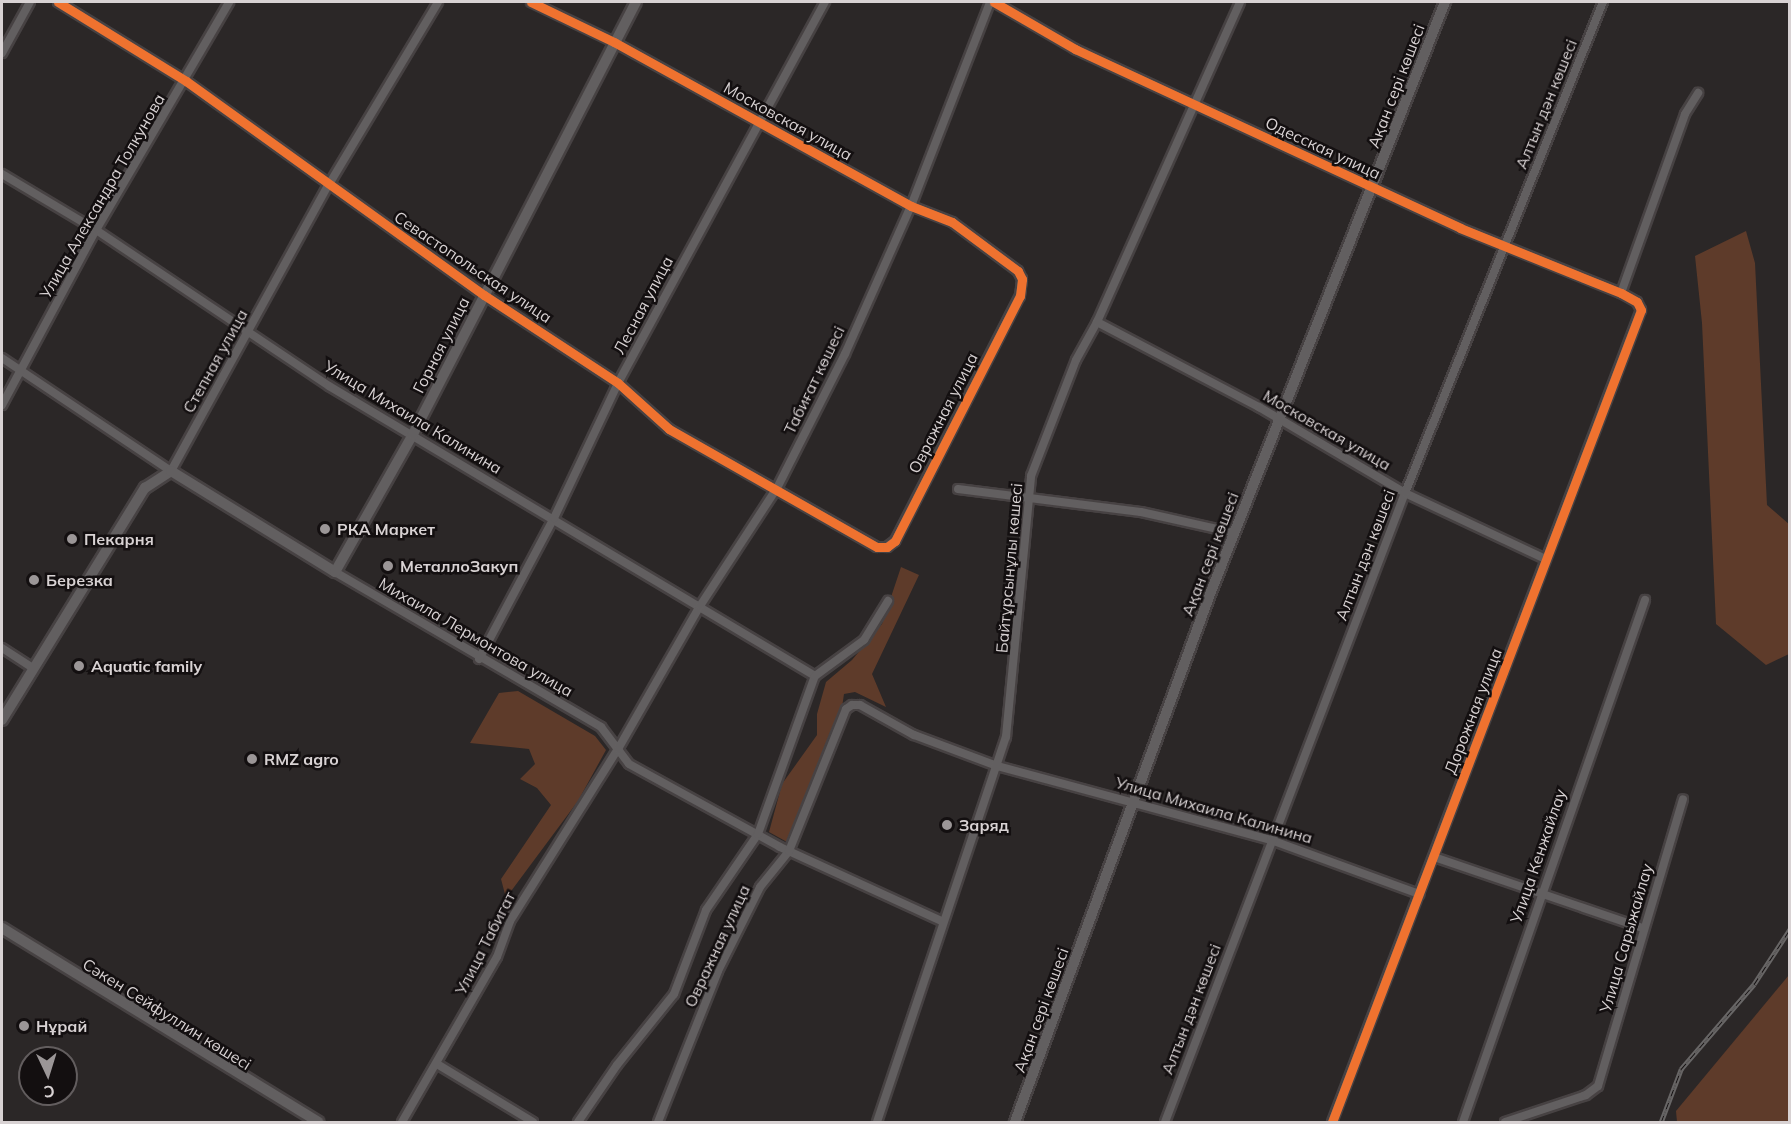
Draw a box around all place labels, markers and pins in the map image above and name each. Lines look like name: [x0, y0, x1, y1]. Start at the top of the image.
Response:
place label: РКА Маркет: [337, 519, 435, 539]
marker: РКА Маркет: [318, 522, 332, 536]
place label: Пекарня: [84, 529, 154, 549]
marker: Пекарня: [65, 532, 79, 546]
place label: МеталлоЗакуп: [400, 556, 518, 576]
marker: МеталлоЗакуп: [381, 559, 395, 573]
place label: Березка: [46, 570, 113, 590]
marker: Березка: [27, 573, 41, 587]
place label: Aquatic family: [91, 656, 202, 676]
marker: Aquatic family: [72, 659, 86, 673]
place label: RMZ agro: [264, 749, 339, 769]
marker: RMZ agro: [245, 752, 259, 766]
place label: Заряд: [959, 815, 1009, 835]
marker: Заряд: [940, 818, 954, 832]
place label: Нұрай: [36, 1016, 87, 1036]
marker: Нұрай: [17, 1019, 31, 1033]

